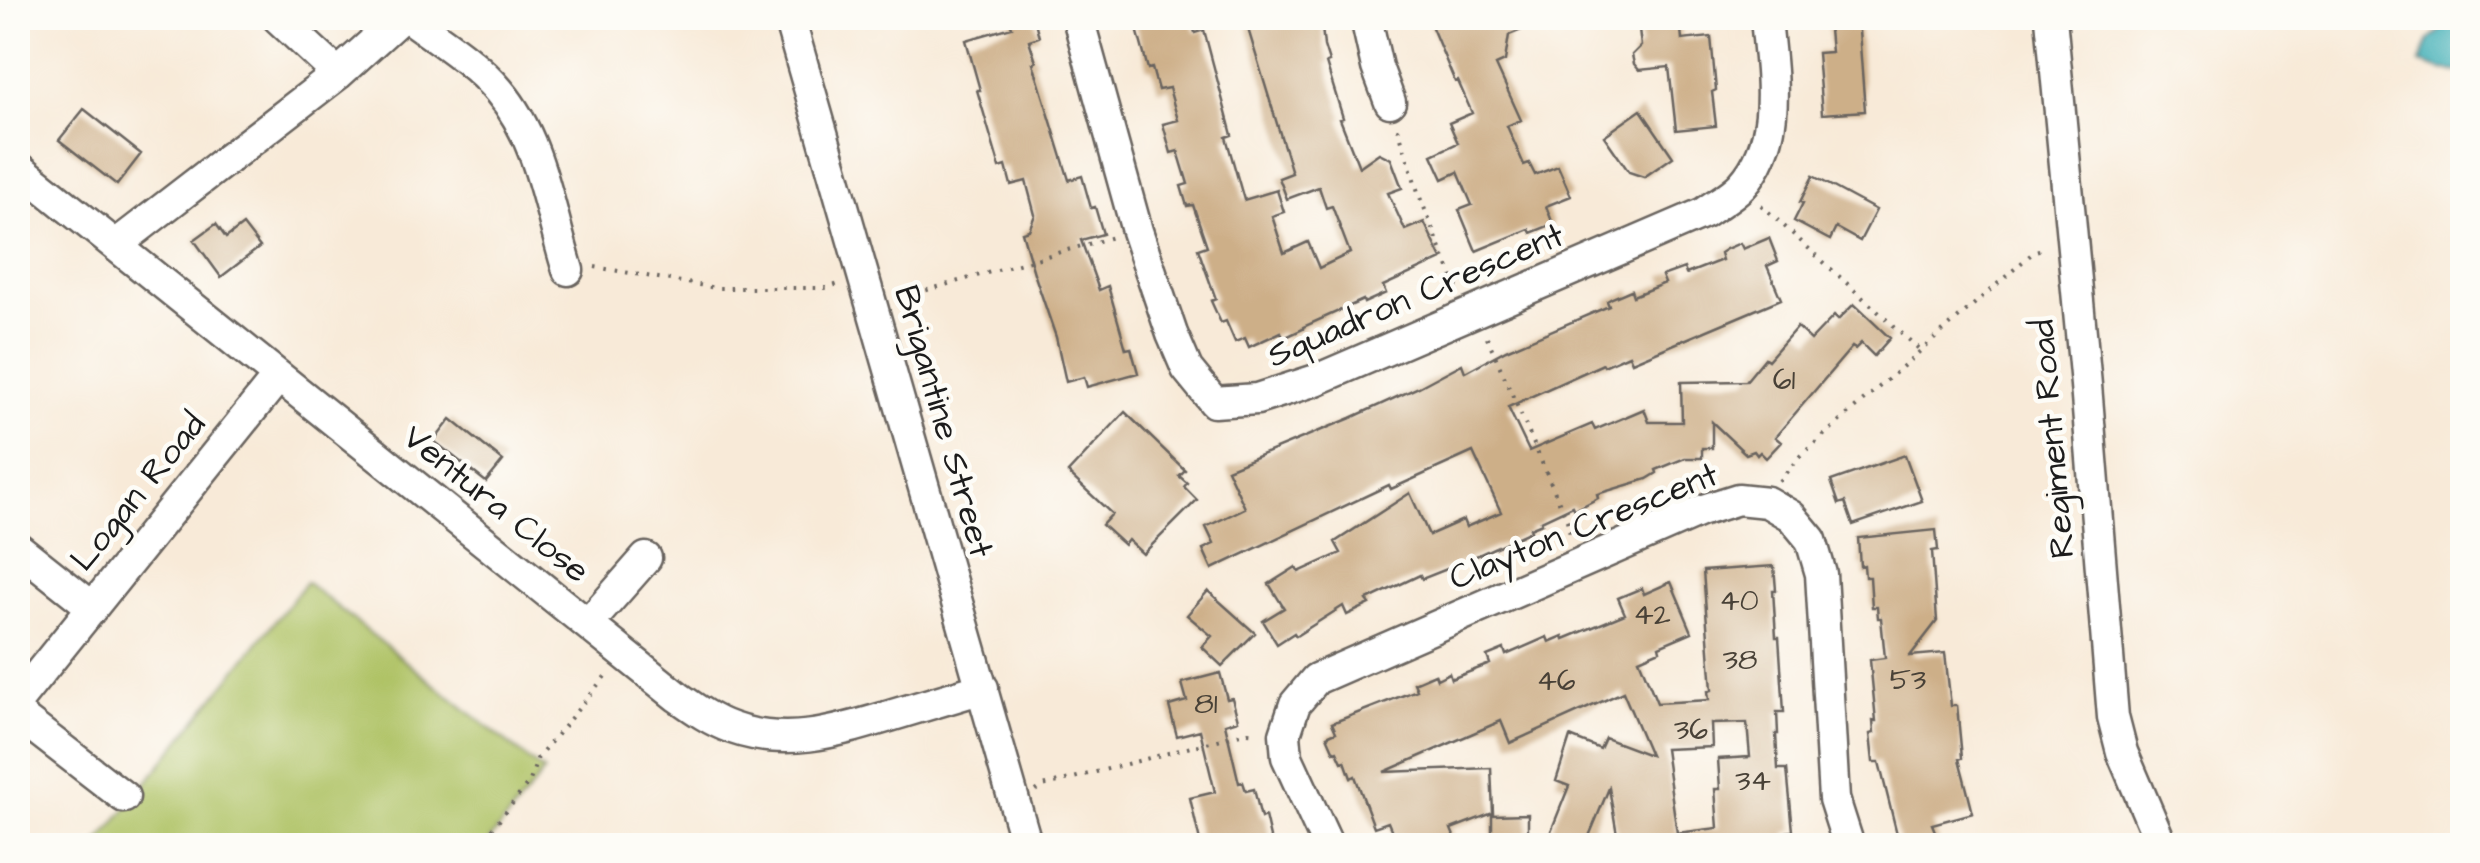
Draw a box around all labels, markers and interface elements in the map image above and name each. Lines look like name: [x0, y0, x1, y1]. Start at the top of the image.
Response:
street label: Squadron Crescent: [1260, 211, 1571, 380]
street label: Brigantine Street: [879, 280, 1006, 564]
street label: Regiment Road: [2018, 317, 2089, 560]
house number: 61: [1773, 359, 1795, 401]
street label: Logan Road: [59, 402, 219, 583]
street label: Ventura Close: [392, 413, 600, 595]
street label: Clayton Crescent: [1442, 450, 1726, 604]
house number: 40: [1719, 580, 1759, 622]
house number: 42: [1633, 594, 1671, 636]
house number: 38: [1723, 639, 1757, 681]
house number: 53: [1890, 659, 1926, 701]
house number: 46: [1536, 660, 1576, 702]
house number: 81: [1194, 683, 1218, 725]
house number: 36: [1674, 709, 1708, 751]
house number: 34: [1735, 760, 1771, 802]

